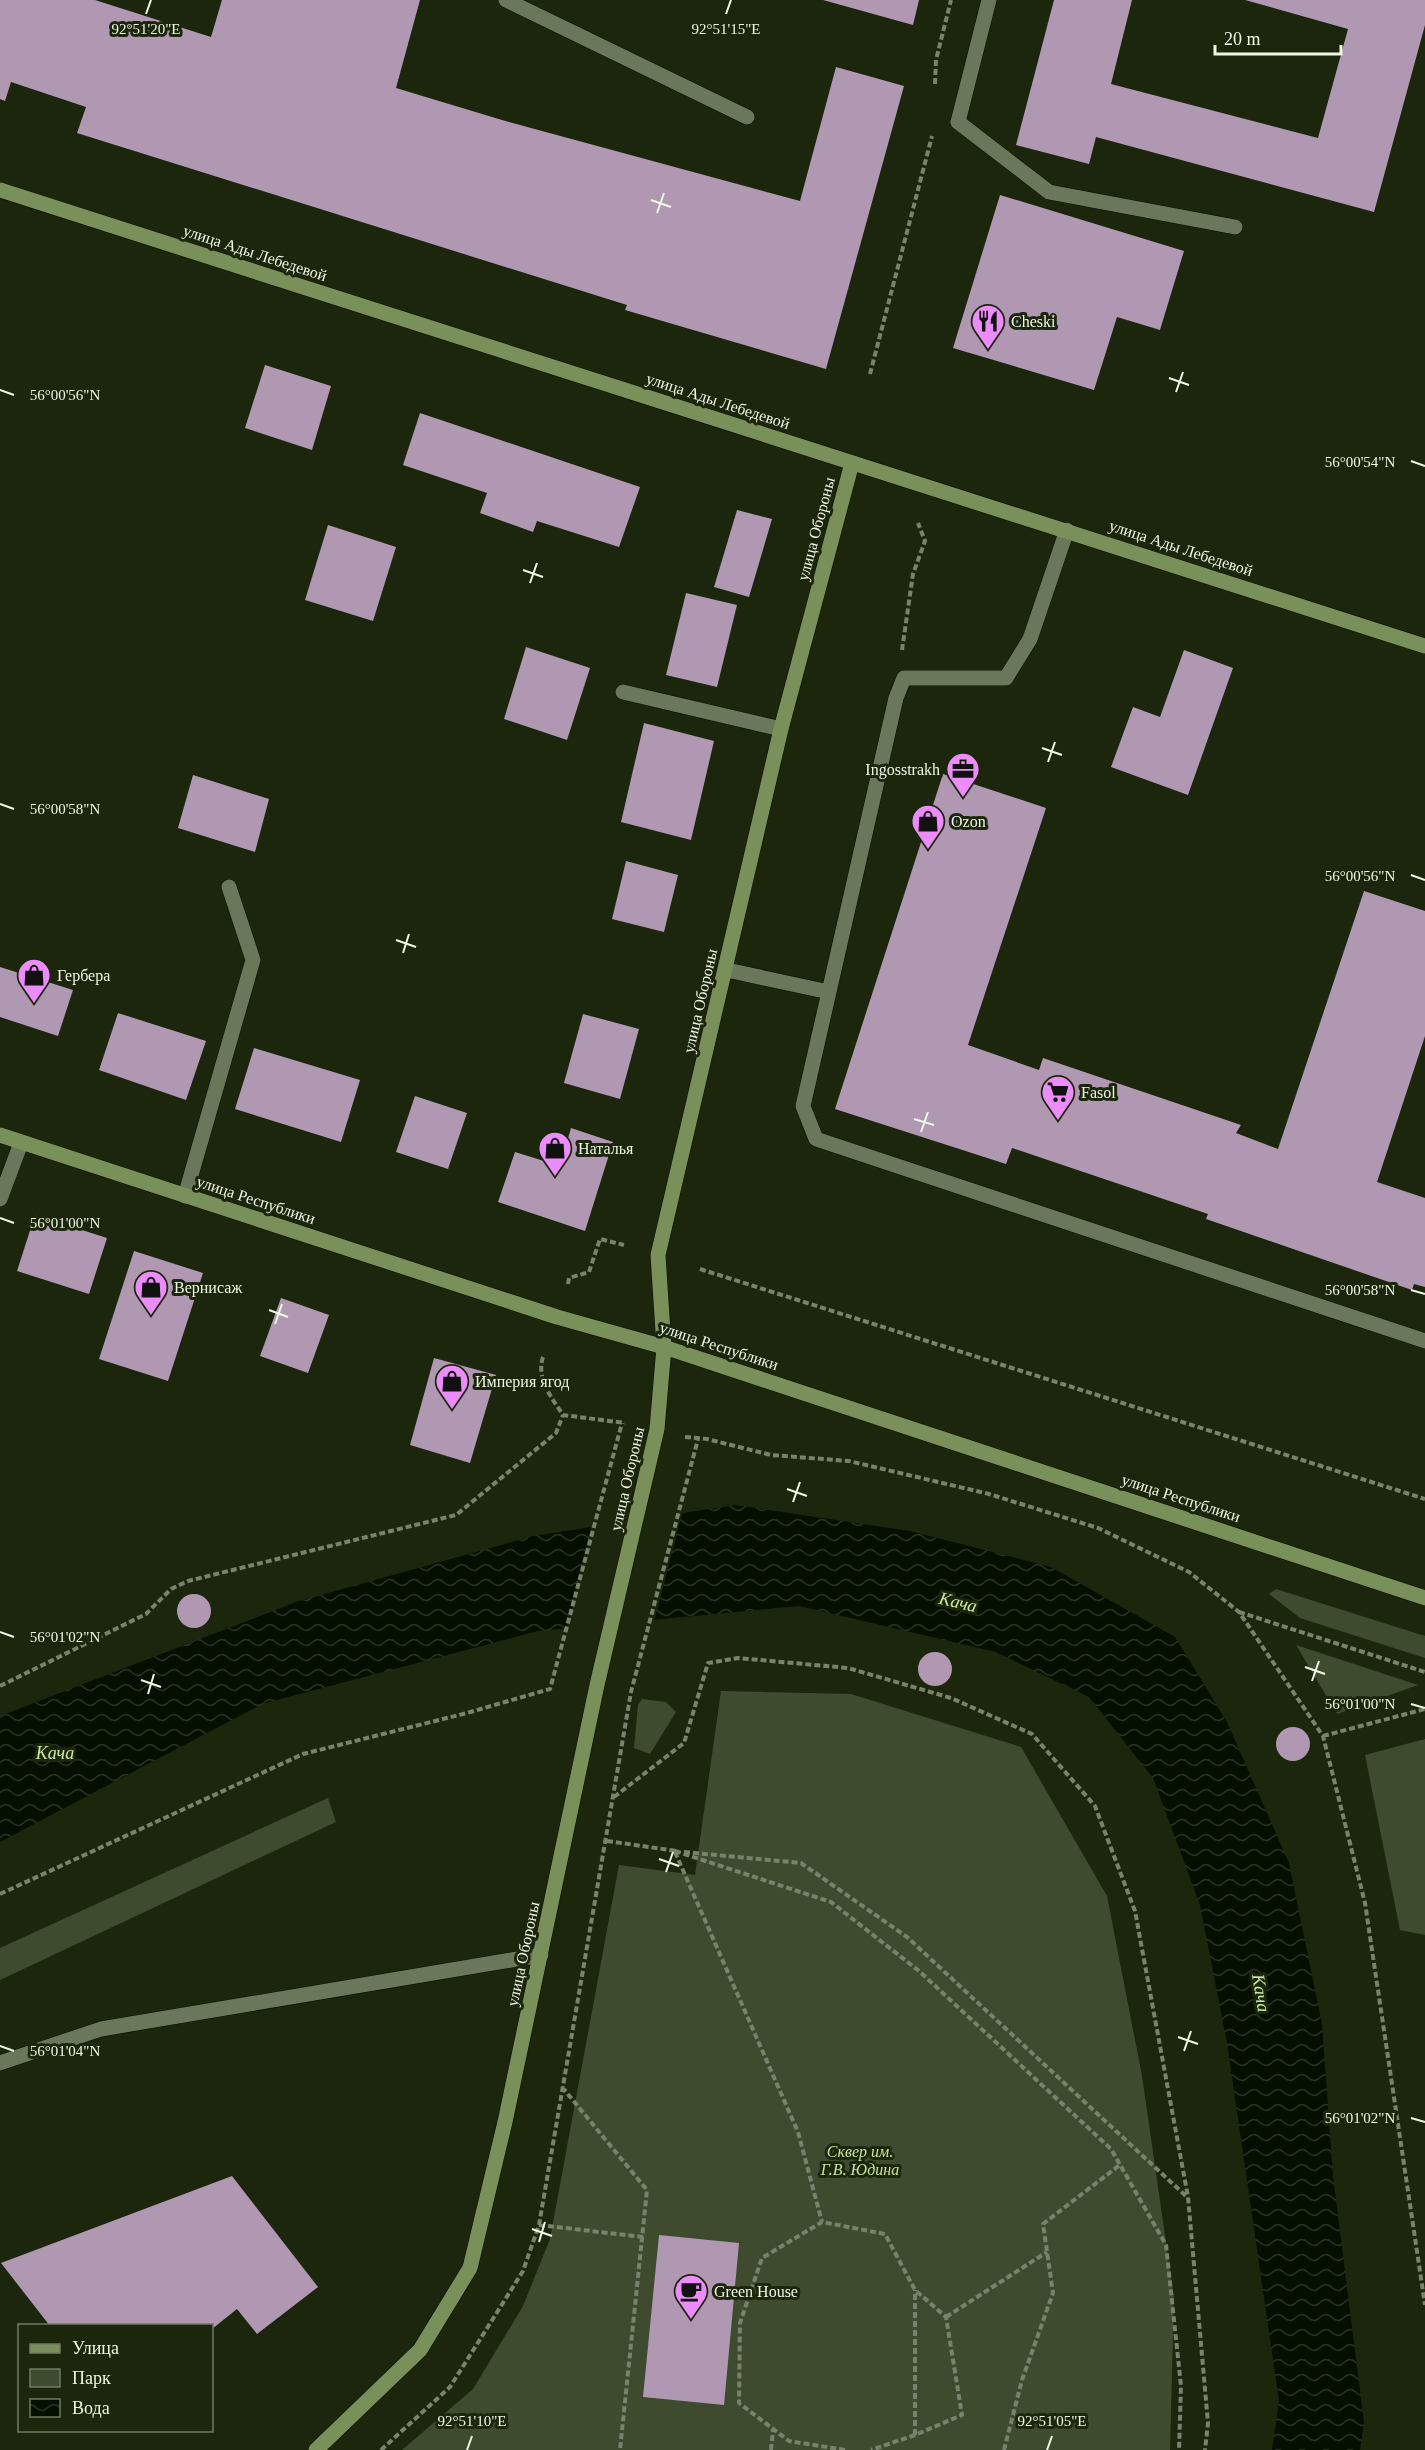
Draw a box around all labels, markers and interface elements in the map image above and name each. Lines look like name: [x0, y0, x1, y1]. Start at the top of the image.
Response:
scale bar: [1215, 18, 1341, 56]
text: 92°51'20"E: [112, 21, 181, 37]
text: 92°51'15"E: [692, 21, 761, 37]
text: 20 m: [1224, 29, 1261, 49]
street label: улица Ады Лебедевой: [181, 222, 329, 285]
restaurant icon: Cheski: [970, 303, 1006, 350]
place label: Cheski: [1011, 313, 1056, 330]
street label: улица Ады Лебедевой: [644, 370, 792, 433]
text: 56°00'56"N: [30, 387, 100, 403]
text: 56°00'54"N: [1325, 454, 1395, 470]
street label: улица Обороны: [794, 475, 839, 583]
street label: улица Ады Лебедевой: [1107, 517, 1255, 580]
office icon: Ingosstrakh: [945, 751, 981, 798]
place label: Ingosstrakh: [865, 761, 940, 779]
text: 56°00'58"N: [30, 801, 100, 817]
shop icon: Ozon: [910, 803, 946, 850]
place label: Ozon: [951, 813, 986, 830]
text: 56°00'56"N: [1325, 868, 1395, 884]
street label: улица Обороны: [680, 947, 721, 1055]
shop icon: Гербера: [16, 957, 52, 1004]
place label: Гербера: [57, 967, 110, 985]
supermarket icon: Fasol: [1040, 1074, 1076, 1121]
place label: Fasol: [1081, 1084, 1116, 1101]
shop icon: Наталья: [537, 1130, 573, 1177]
place label: Наталья: [578, 1140, 634, 1157]
street label: улица Республики: [194, 1173, 318, 1228]
text: 56°01'00"N: [30, 1215, 100, 1231]
shop icon: Вернисаж: [133, 1269, 169, 1316]
place label: Вернисаж: [174, 1279, 243, 1297]
text: 56°00'58"N: [1325, 1282, 1395, 1298]
street label: улица Республики: [657, 1319, 781, 1374]
shop icon: Империя ягод: [434, 1363, 470, 1410]
place label: Империя ягод: [475, 1373, 569, 1391]
street label: улица Обороны: [607, 1425, 648, 1533]
street label: улица Республики: [1119, 1471, 1243, 1526]
water label: Кача: [936, 1588, 979, 1616]
text: 56°01'02"N: [30, 1629, 100, 1645]
text: 56°01'00"N: [1325, 1696, 1395, 1712]
water label: Кача: [35, 1743, 74, 1763]
street label: улица Обороны: [504, 1900, 543, 2008]
water label: Кача: [1248, 1972, 1274, 2013]
text: 56°01'04"N: [30, 2043, 100, 2059]
text: 56°01'02"N: [1325, 2110, 1395, 2126]
park label: Сквер им. Г.В. Юдина: [820, 2143, 899, 2178]
cafe icon: Green House: [673, 2273, 709, 2320]
place label: Green House: [714, 2283, 798, 2300]
legend: [18, 2324, 213, 2432]
text: Улица: [72, 2338, 119, 2358]
text: Парк: [72, 2368, 111, 2388]
text: Вода: [72, 2398, 110, 2418]
text: 92°51'10"E: [438, 2413, 507, 2429]
text: 92°51'05"E: [1018, 2413, 1087, 2429]

